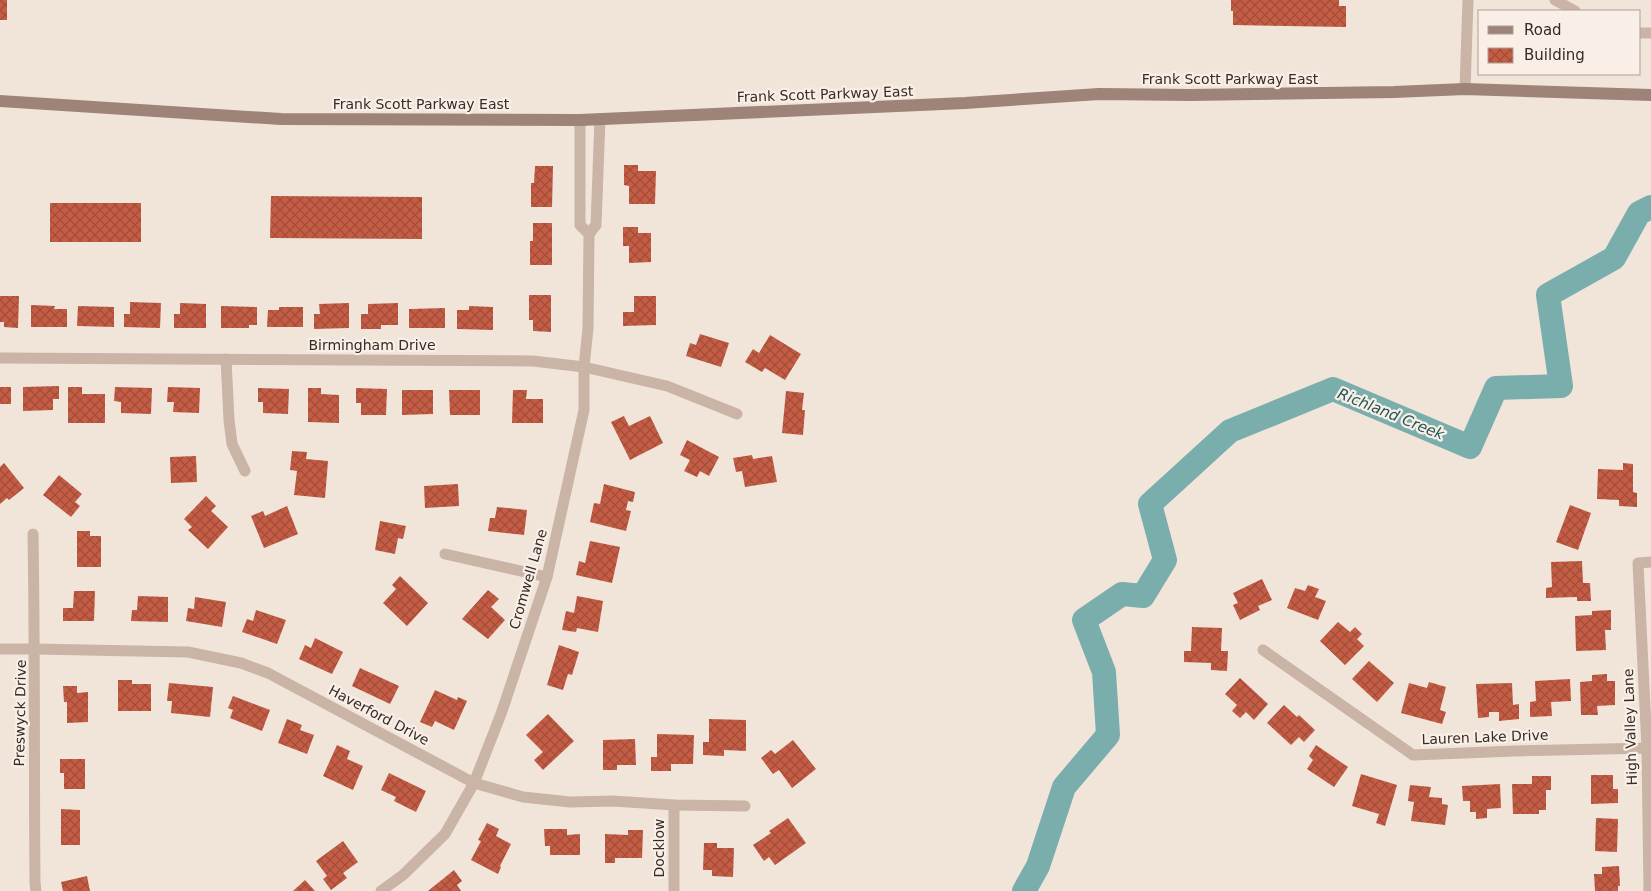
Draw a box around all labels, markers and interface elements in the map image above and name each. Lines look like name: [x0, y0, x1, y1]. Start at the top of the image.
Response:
legend: [1478, 10, 1641, 75]
text: Road: [1524, 21, 1562, 39]
text: Building: [1524, 46, 1585, 64]
street label: Frank Scott Parkway East: [1142, 71, 1319, 87]
street label: Frank Scott Parkway East: [736, 83, 914, 105]
street label: Frank Scott Parkway East: [333, 96, 510, 112]
street label: Birmingham Drive: [308, 337, 436, 353]
water label: Richland Creek: [1335, 384, 1448, 444]
street label: Cromwell Lane: [506, 527, 550, 631]
street label: Preswyck Drive: [11, 659, 29, 767]
street label: High Valley Lane: [1620, 668, 1640, 786]
street label: Haverford Drive: [326, 682, 432, 748]
street label: Lauren Lake Drive: [1421, 727, 1549, 747]
street label: Docklow: [651, 818, 667, 878]

